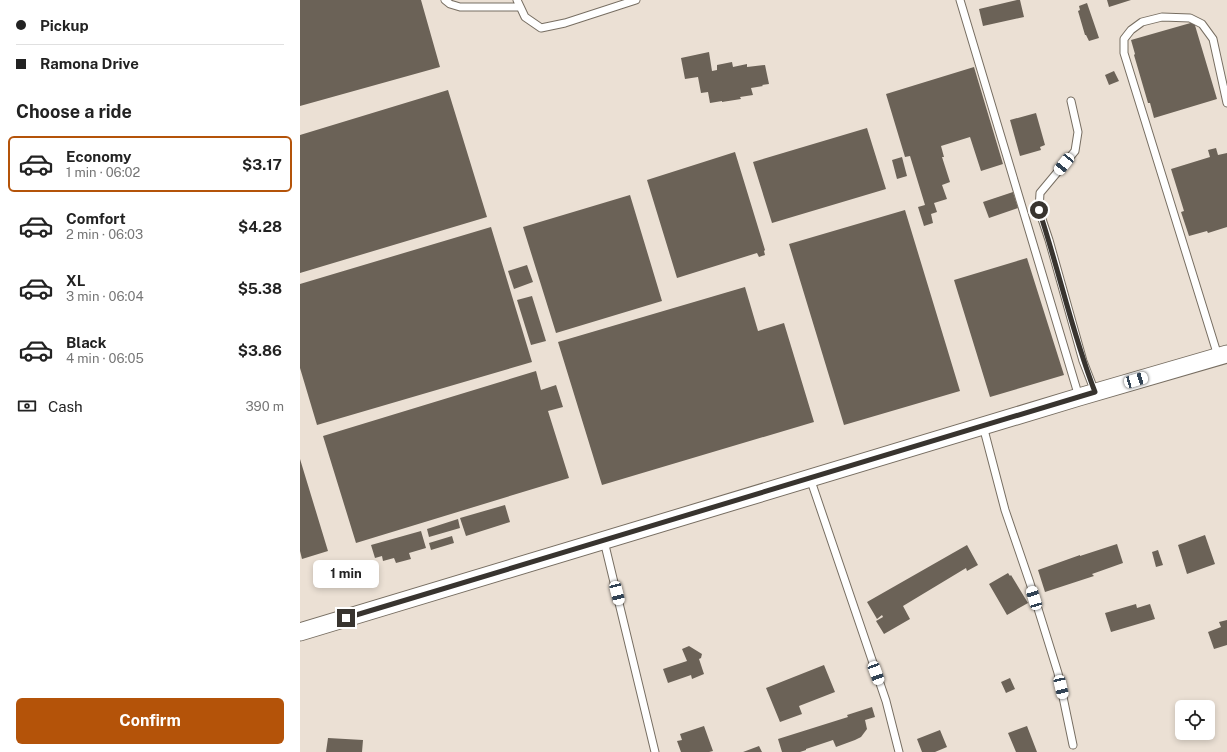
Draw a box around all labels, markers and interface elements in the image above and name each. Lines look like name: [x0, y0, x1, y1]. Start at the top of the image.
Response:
text: Pickup: [40, 17, 89, 34]
text: Ramona Drive: [40, 55, 139, 72]
text: Choose a ride: [16, 101, 132, 122]
icon: car: [18, 146, 54, 182]
text: Economy: [66, 148, 131, 165]
car: [1052, 151, 1076, 177]
text: $3.17: [242, 156, 282, 173]
text: 1 min · 06:02: [66, 165, 140, 180]
route start: [1030, 201, 1048, 219]
icon: car: [18, 208, 54, 244]
text: Comfort: [66, 210, 126, 227]
text: $4.28: [238, 218, 282, 235]
text: 2 min · 06:03: [66, 227, 143, 242]
icon: car: [18, 270, 54, 306]
text: XL: [66, 272, 85, 289]
text: $5.38: [238, 280, 282, 297]
text: 3 min · 06:04: [66, 289, 144, 304]
icon: car: [18, 332, 54, 368]
text: Black: [66, 334, 106, 351]
text: $3.86: [238, 342, 282, 359]
text: 4 min · 06:05: [66, 351, 144, 366]
car: [1123, 371, 1149, 389]
icon: cash: [16, 395, 38, 417]
text: Cash: [48, 398, 83, 415]
text: 390 m: [246, 399, 284, 414]
callout: 1 min: [313, 560, 379, 588]
text: 1 min: [330, 566, 362, 581]
car: [608, 580, 626, 606]
car: [1025, 585, 1043, 611]
route end: [337, 609, 355, 627]
car: [866, 660, 886, 686]
car: [1052, 674, 1070, 700]
button: Confirm: [16, 698, 284, 744]
map controls: [1175, 700, 1215, 740]
button: locate: [1175, 700, 1215, 740]

